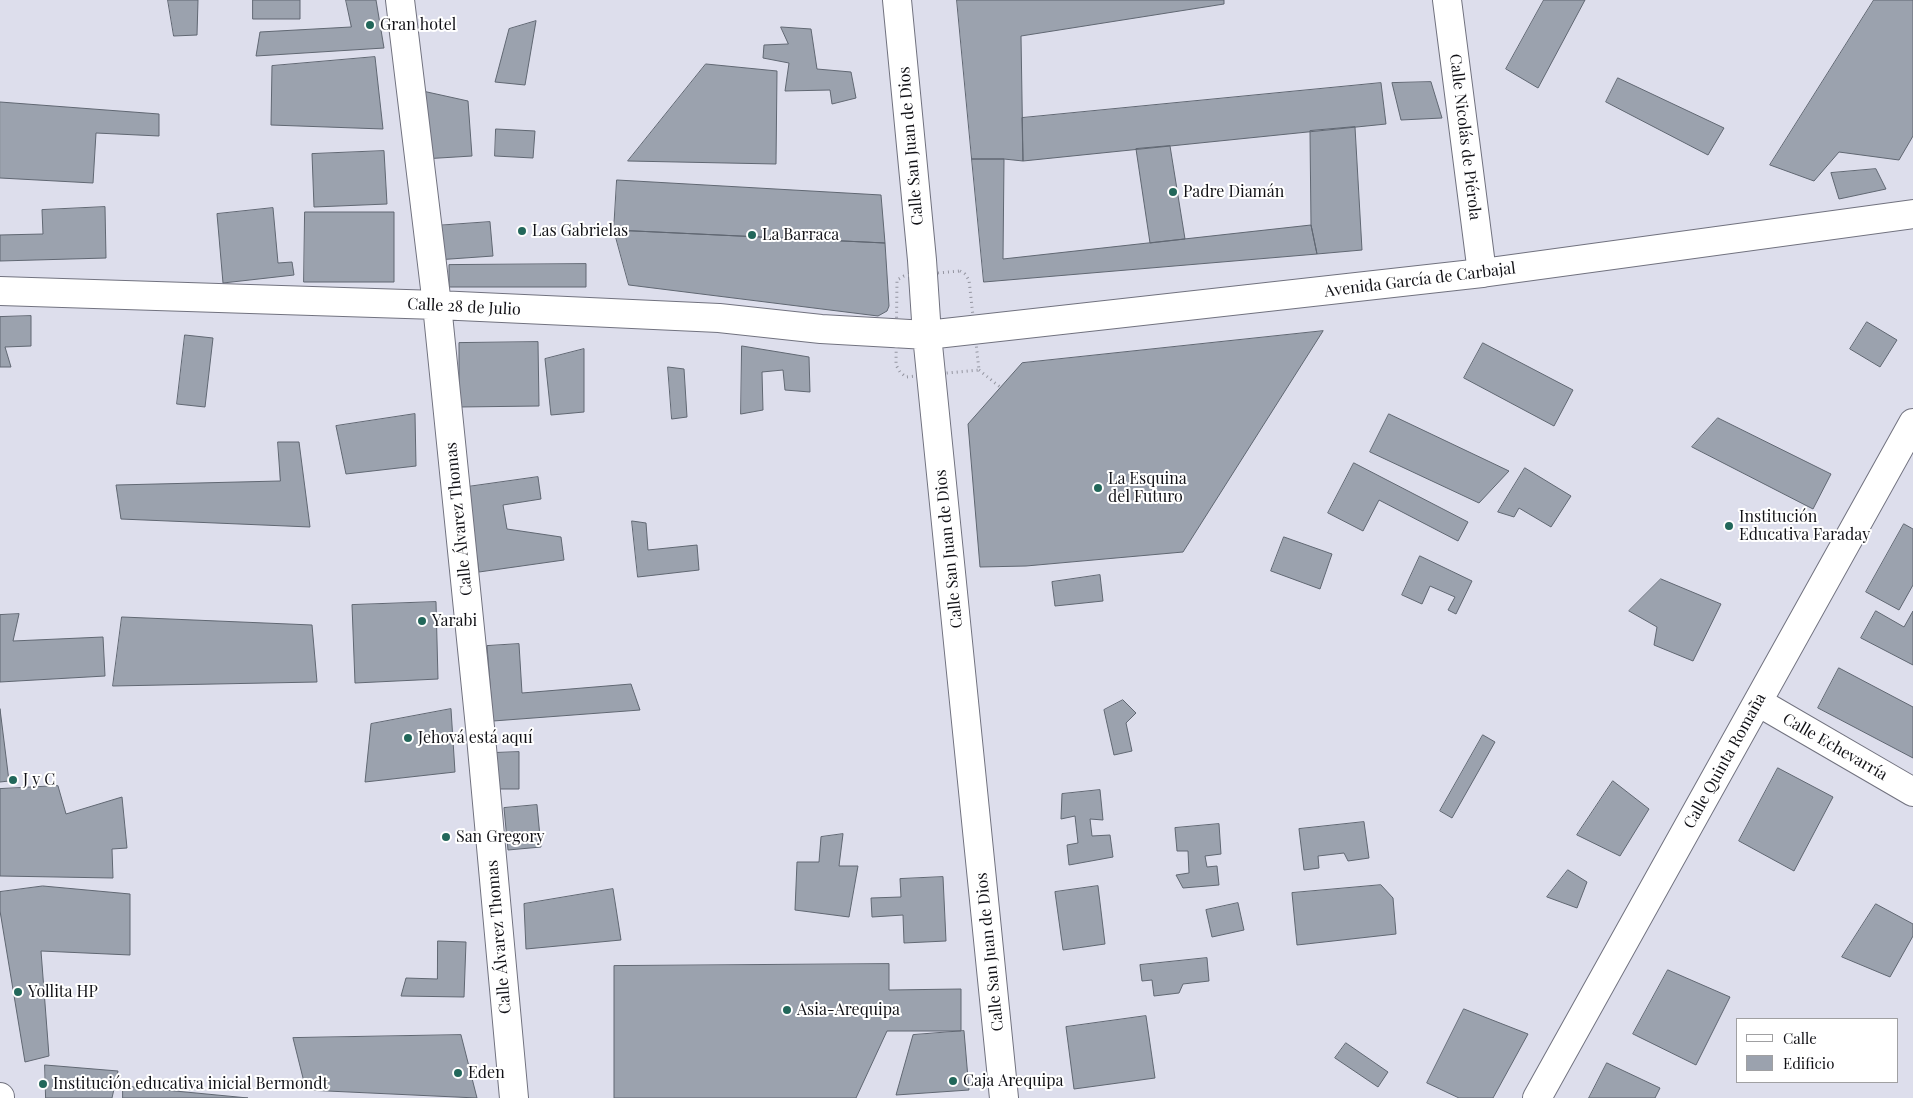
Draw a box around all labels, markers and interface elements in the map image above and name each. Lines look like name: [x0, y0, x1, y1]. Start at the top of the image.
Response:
place label: Gran hotel: [380, 15, 456, 35]
marker: Gran hotel: [364, 19, 376, 31]
street label: Calle Nicolás de Piérola: [1445, 53, 1485, 221]
street label: Calle San Juan de Dios: [894, 66, 928, 226]
place label: Padre Diamán: [1183, 182, 1284, 202]
marker: Padre Diamán: [1167, 186, 1179, 198]
place label: Las Gabrielas: [532, 221, 628, 241]
marker: Las Gabrielas: [516, 225, 528, 237]
place label: La Barraca: [762, 225, 839, 245]
marker: La Barraca: [746, 229, 758, 241]
street label: Avenida García de Carbajal: [1323, 259, 1517, 301]
street label: Calle 28 de Julio: [407, 294, 521, 320]
street label: Calle Álvarez Thomas: [441, 441, 477, 597]
street label: Calle San Juan de Dios: [931, 469, 967, 629]
place label: La Esquina del Futuro: [1108, 469, 1187, 507]
marker: La Esquina del Futuro: [1092, 482, 1104, 494]
place label: Institución Educativa Faraday: [1739, 507, 1870, 545]
marker: Institución Educativa Faraday: [1723, 520, 1735, 532]
place label: Yarabi: [432, 611, 477, 631]
marker: Yarabi: [416, 615, 428, 627]
street label: Calle Quinta Romaña: [1680, 690, 1770, 832]
street label: Calle Echevarría: [1779, 709, 1891, 785]
place label: Jehová está aquí: [418, 728, 533, 748]
marker: Jehová está aquí: [402, 732, 414, 744]
place label: J y C: [23, 770, 55, 790]
marker: J y C: [7, 774, 19, 786]
place label: San Gregory: [456, 827, 545, 847]
marker: San Gregory: [440, 831, 452, 843]
street label: Calle Álvarez Thomas: [483, 859, 515, 1015]
street label: Calle San Juan de Dios: [972, 872, 1008, 1032]
place label: Yollita HP: [28, 982, 98, 1002]
marker: Yollita HP: [12, 986, 24, 998]
place label: Asia-Arequipa: [797, 1000, 900, 1020]
marker: Asia-Arequipa: [781, 1004, 793, 1016]
legend: [1736, 1018, 1898, 1083]
text: Calle: [1783, 1028, 1817, 1048]
text: Edificio: [1783, 1053, 1834, 1073]
place label: Eden: [468, 1063, 505, 1083]
marker: Eden: [452, 1067, 464, 1079]
place label: Caja Arequipa: [963, 1071, 1063, 1091]
place label: Institución educativa inicial Bermondt: [53, 1074, 328, 1094]
marker: Caja Arequipa: [947, 1075, 959, 1087]
marker: Institución educativa inicial Bermondt: [37, 1078, 49, 1090]

